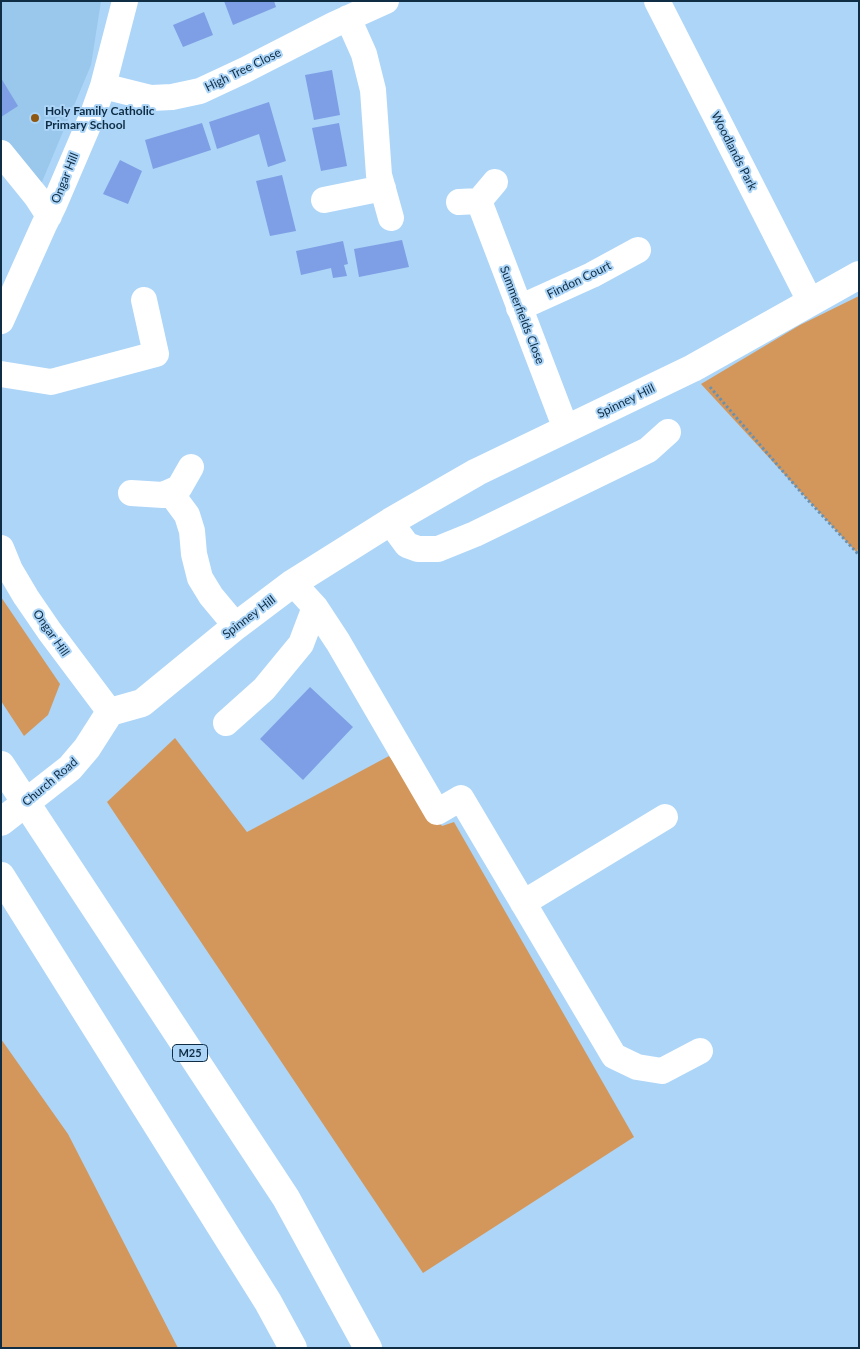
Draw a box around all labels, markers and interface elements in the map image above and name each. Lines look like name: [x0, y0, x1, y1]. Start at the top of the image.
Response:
street label: High Tree Close: [203, 45, 283, 95]
place label: Holy Family Catholic Primary School: [45, 104, 154, 132]
street label: Woodlands Park: [708, 109, 760, 193]
marker: Holy Family Catholic Primary School: [29, 112, 41, 124]
street label: Ongar Hill: [48, 151, 82, 205]
street label: Findon Court: [545, 258, 613, 302]
street label: Summerfields Close: [497, 264, 547, 366]
street label: Spinney Hill: [595, 381, 657, 421]
street label: Spinney Hill: [220, 592, 278, 642]
street label: Ongar Hill: [30, 607, 72, 659]
street label: Church Road: [19, 755, 81, 809]
road number: M25: [172, 1044, 208, 1062]

